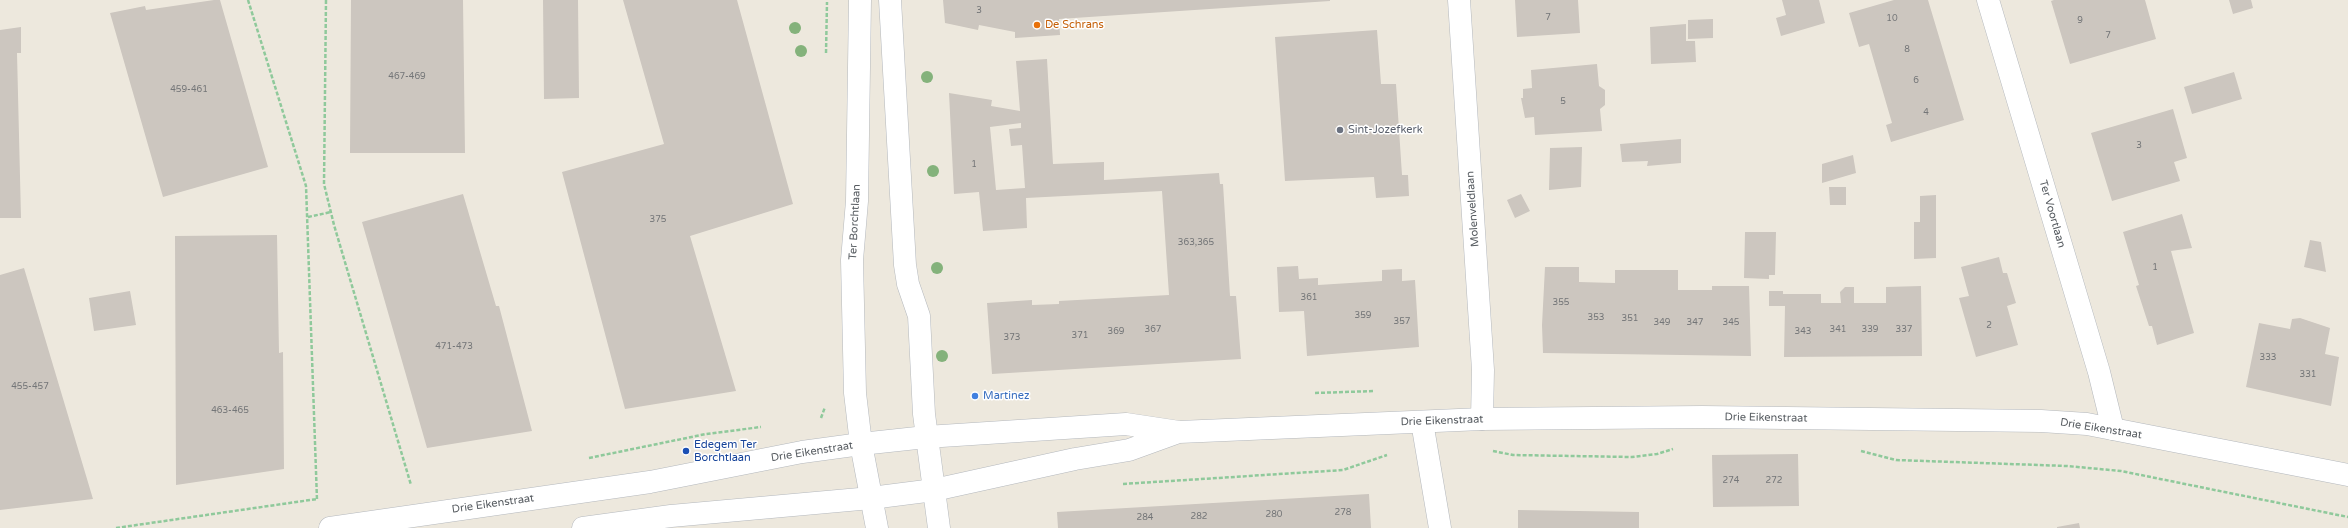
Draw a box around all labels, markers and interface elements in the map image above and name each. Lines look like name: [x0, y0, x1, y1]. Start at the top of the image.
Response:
house number: 3: [976, 6, 982, 16]
house number: 7: [1545, 13, 1551, 23]
house number: 10: [1886, 14, 1898, 24]
house number: 9: [2077, 16, 2083, 26]
place label: De Schrans: [1045, 18, 1104, 32]
marker: De Schrans: [1032, 20, 1042, 30]
house number: 7: [2105, 31, 2111, 41]
house number: 8: [1904, 45, 1910, 55]
house number: 467-469: [388, 72, 426, 82]
house number: 6: [1913, 76, 1919, 86]
house number: 459-461: [170, 85, 208, 95]
house number: 5: [1560, 97, 1566, 107]
house number: 4: [1923, 108, 1929, 118]
place label: Sint-Jozefkerk: [1348, 123, 1423, 137]
marker: Sint-Jozefkerk: [1335, 125, 1345, 135]
house number: 3: [2136, 141, 2142, 151]
house number: 1: [971, 160, 977, 170]
street label: Molenveldlaan: [1464, 171, 1482, 247]
street label: Ter Voortlaan: [2036, 179, 2068, 249]
street label: Ter Borchtlaan: [846, 184, 864, 260]
house number: 375: [650, 215, 666, 225]
house number: 363,365: [1178, 238, 1214, 248]
house number: 1: [2152, 263, 2158, 273]
house number: 361: [1301, 293, 1317, 303]
house number: 355: [1553, 298, 1569, 308]
house number: 359: [1355, 311, 1371, 321]
house number: 353: [1588, 313, 1604, 323]
house number: 351: [1622, 314, 1638, 324]
house number: 357: [1394, 317, 1410, 327]
house number: 349: [1654, 318, 1670, 328]
house number: 347: [1687, 318, 1703, 328]
house number: 345: [1723, 318, 1739, 328]
house number: 2: [1986, 321, 1992, 331]
house number: 367: [1145, 325, 1161, 335]
house number: 341: [1830, 325, 1846, 335]
house number: 339: [1862, 325, 1878, 335]
house number: 337: [1896, 325, 1912, 335]
house number: 369: [1108, 327, 1124, 337]
house number: 343: [1795, 327, 1811, 337]
house number: 371: [1072, 331, 1088, 341]
house number: 373: [1004, 333, 1020, 343]
house number: 471-473: [435, 342, 473, 352]
house number: 333: [2260, 353, 2276, 363]
house number: 331: [2300, 370, 2316, 380]
house number: 455-457: [11, 382, 49, 392]
place label: Martinez: [983, 389, 1029, 403]
marker: Martinez: [970, 391, 980, 401]
house number: 463-465: [211, 406, 249, 416]
street label: Drie Eikenstraat: [1724, 411, 1808, 425]
street label: Drie Eikenstraat: [1400, 413, 1484, 429]
street label: Drie Eikenstraat: [2059, 416, 2143, 442]
place label: Edegem Ter Borchtlaan: [694, 438, 757, 464]
street label: Drie Eikenstraat: [770, 439, 854, 465]
marker: Edegem Ter Borchtlaan: [681, 446, 691, 456]
house number: 274: [1723, 476, 1739, 486]
house number: 272: [1766, 476, 1782, 486]
street label: Drie Eikenstraat: [451, 492, 535, 516]
house number: 278: [1335, 508, 1351, 518]
house number: 280: [1266, 510, 1282, 520]
house number: 282: [1191, 512, 1207, 522]
house number: 284: [1137, 513, 1153, 523]

